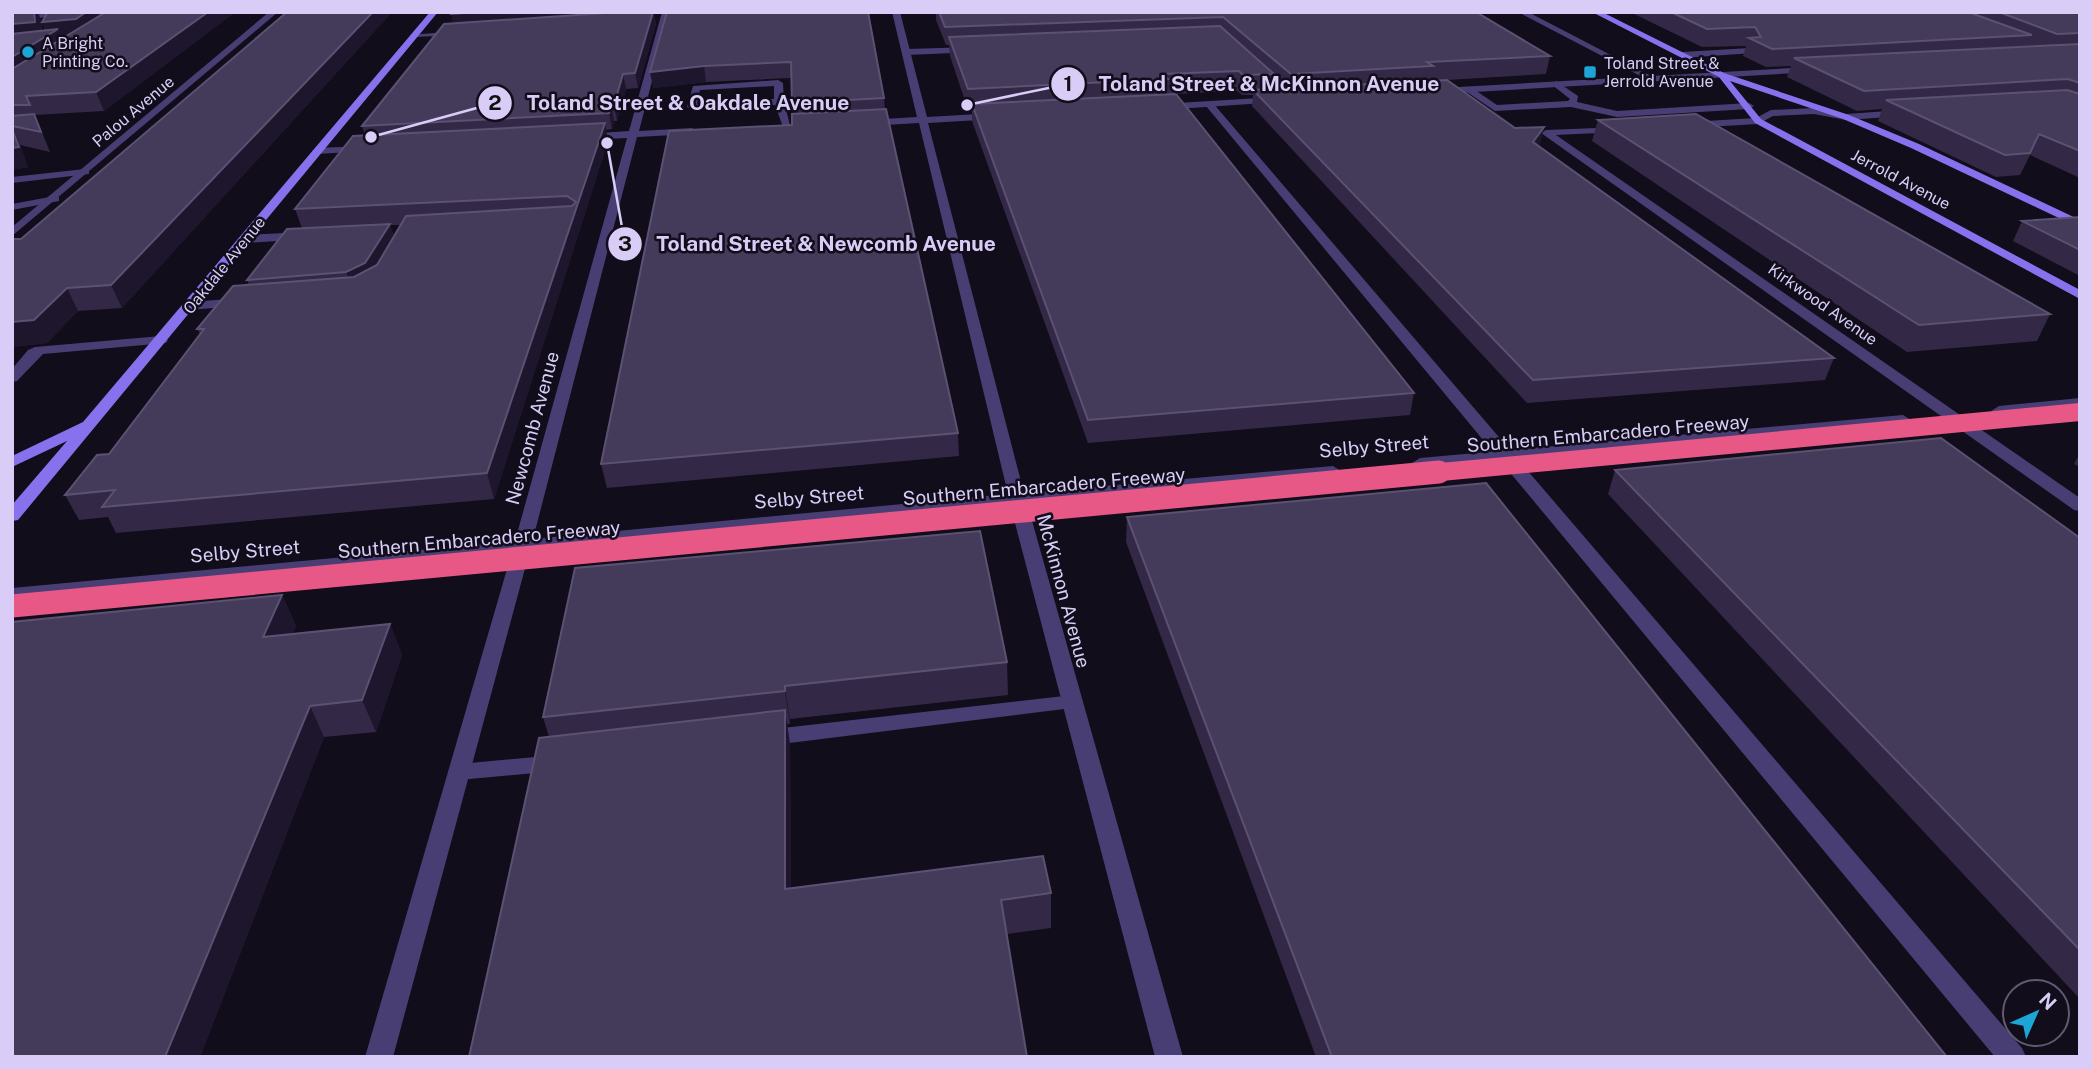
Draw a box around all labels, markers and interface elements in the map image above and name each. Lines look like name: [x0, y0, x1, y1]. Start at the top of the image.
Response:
place label: A Bright Printing Co.: [42, 34, 128, 71]
marker: A Bright Printing Co.: [20, 44, 36, 60]
place label: Toland Street & Jerrold Avenue: [1604, 54, 1720, 91]
callout: Toland Street & McKinnon Avenue: [1050, 63, 1454, 105]
marker: Toland Street & Jerrold Avenue: [1582, 64, 1598, 80]
text: 1: [1064, 71, 1073, 96]
text: Toland Street & McKinnon Avenue: [1099, 71, 1439, 96]
street label: Palou Avenue: [89, 72, 178, 151]
callout: Toland Street & Oakdale Avenue: [478, 82, 863, 124]
text: 2: [488, 90, 502, 115]
text: Toland Street & Oakdale Avenue: [527, 90, 849, 115]
street label: Jerrold Avenue: [1848, 145, 1954, 214]
street label: Oakdale Avenue: [179, 213, 269, 318]
callout: Toland Street & Newcomb Avenue: [607, 223, 1010, 265]
text: 3: [618, 231, 632, 256]
text: Toland Street & Newcomb Avenue: [656, 231, 996, 256]
street label: Kirkwood Avenue: [1764, 260, 1881, 349]
street label: Newcomb Avenue: [501, 349, 563, 507]
street label: Southern Embarcadero Freeway: [1466, 410, 1750, 456]
street label: Selby Street: [1318, 430, 1430, 462]
street label: Southern Embarcadero Freeway: [902, 463, 1186, 509]
street label: Selby Street: [753, 481, 865, 513]
street label: McKinnon Avenue: [1033, 512, 1095, 670]
street label: Southern Embarcadero Freeway: [337, 516, 621, 562]
street label: Selby Street: [189, 535, 301, 567]
north arrow: [2001, 978, 2071, 1048]
text: N: [2035, 988, 2061, 1014]

